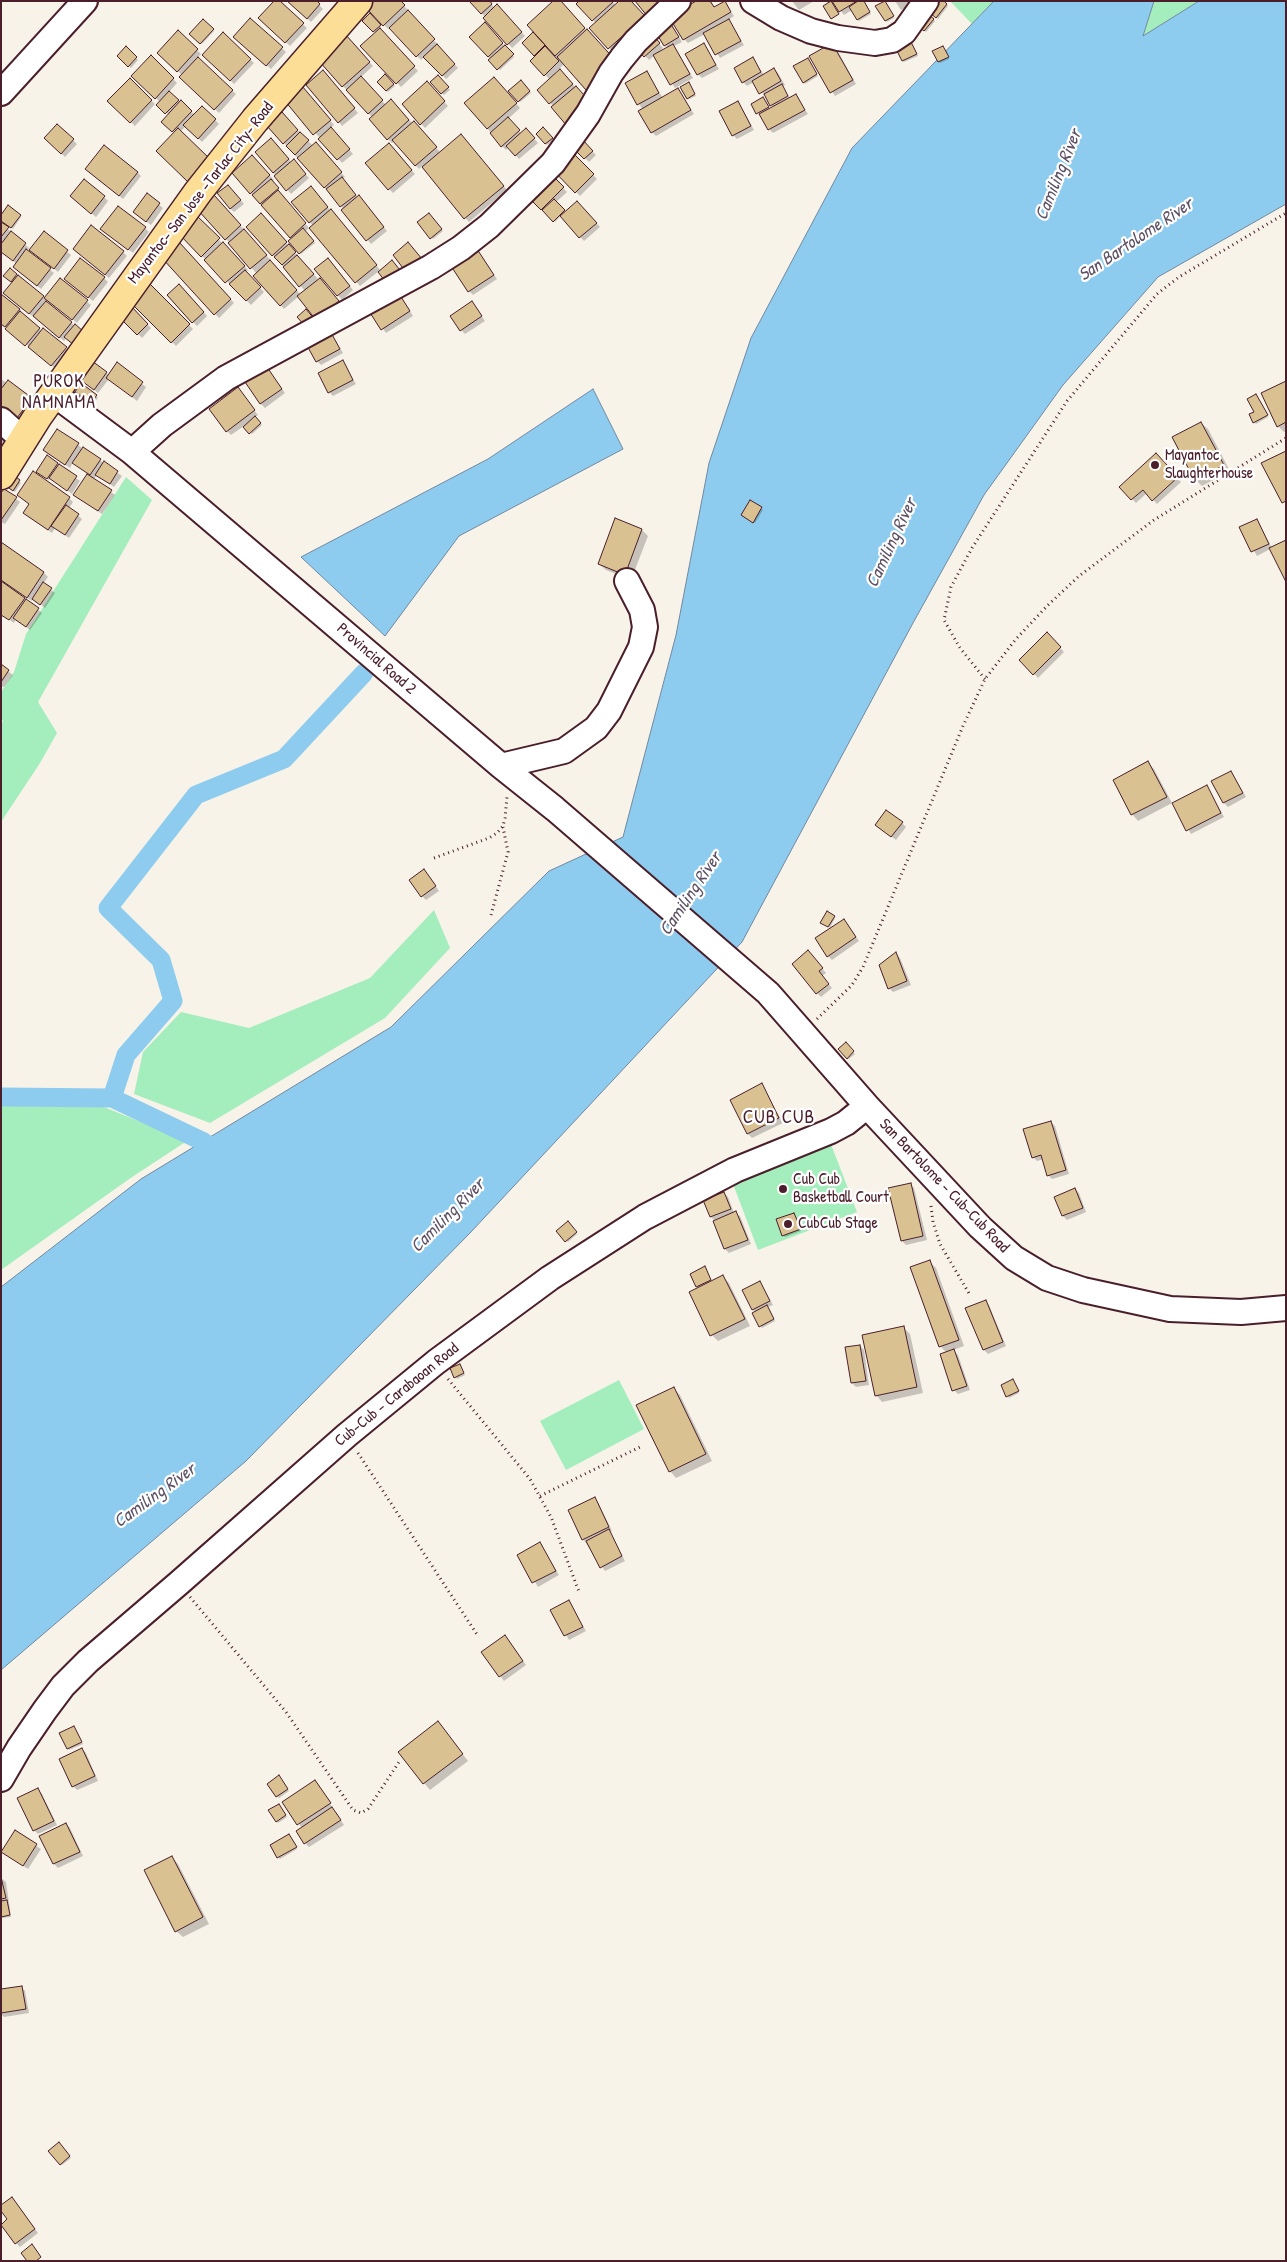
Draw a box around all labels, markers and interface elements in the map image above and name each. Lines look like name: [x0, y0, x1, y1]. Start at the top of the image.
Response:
street label: Mayantoc- San Jose -Tarlac City- Road: [124, 98, 278, 288]
water label: Camiling River: [1031, 127, 1087, 223]
water label: San Bartolome River: [1075, 194, 1197, 286]
district label: PUROK NAMNAMA: [21, 371, 97, 414]
place label: Mayantoc Slaughterhouse: [1165, 446, 1253, 484]
marker: Mayantoc Slaughterhouse: [1149, 459, 1161, 471]
water label: Camiling River: [862, 495, 922, 591]
street label: Provincial Road 2: [332, 619, 420, 699]
water label: Camiling River: [655, 848, 727, 940]
district label: CUB CUB: [742, 1107, 816, 1129]
street label: San Bartolome - Cub-Cub Road: [875, 1115, 1013, 1257]
place label: Cub Cub Basketball Court: [793, 1170, 889, 1208]
water label: Camiling River: [406, 1174, 490, 1258]
marker: Cub Cub Basketball Court: [777, 1183, 789, 1195]
place label: CubCub Stage: [798, 1214, 878, 1234]
marker: CubCub Stage: [782, 1218, 794, 1230]
street label: Cub-Cub - Carabaoan Road: [331, 1339, 463, 1451]
water label: Camiling River: [110, 1459, 200, 1533]

